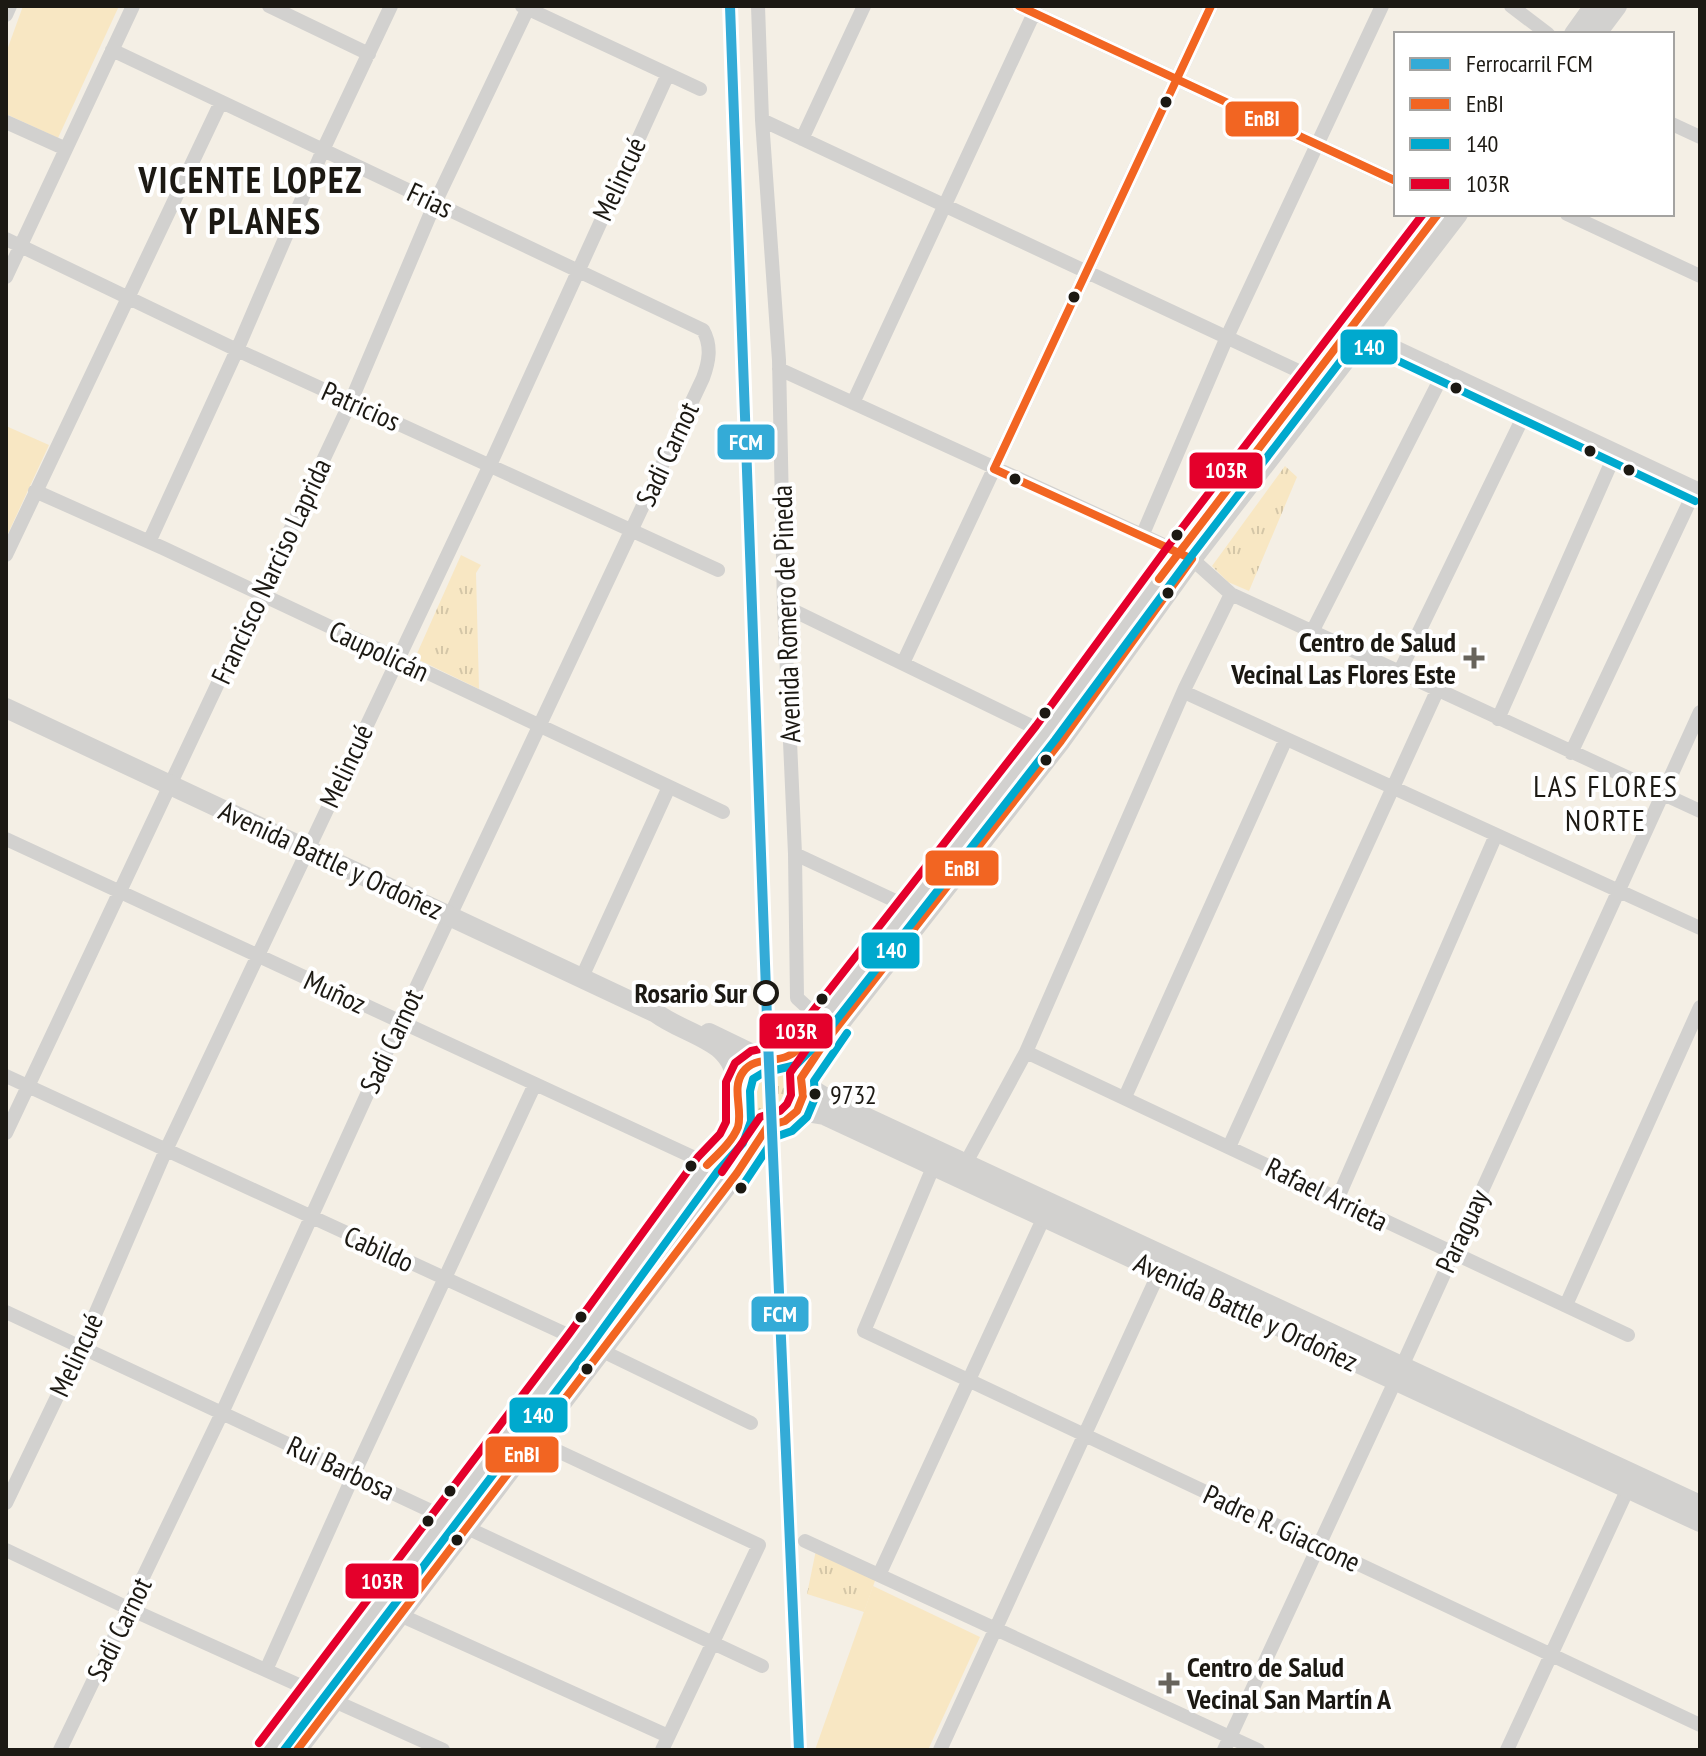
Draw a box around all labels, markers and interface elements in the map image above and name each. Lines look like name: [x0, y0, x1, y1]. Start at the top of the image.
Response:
legend: [1394, 32, 1674, 216]
text: Ferrocarril FCM: [1466, 48, 1593, 79]
text: EnBI: [1466, 88, 1504, 119]
unlabelled marker: [1158, 94, 1174, 110]
line badge: EnBI: [1224, 100, 1300, 138]
text: EnBI: [1244, 104, 1280, 132]
text: 140: [1466, 128, 1498, 159]
street label: Melincué: [583, 131, 654, 226]
district label: VICENTE LOPEZ Y PLANES: [138, 156, 363, 244]
text: 103R: [1466, 168, 1510, 199]
street label: Frias: [402, 173, 459, 226]
unlabelled marker: [1066, 289, 1082, 305]
line badge: 140: [1339, 328, 1399, 366]
text: 140: [1353, 333, 1385, 361]
street label: Patricios: [316, 372, 406, 439]
unlabelled marker: [1448, 380, 1464, 396]
street label: Sadi Carnot: [626, 396, 707, 512]
line badge: FCM: [716, 423, 776, 461]
text: FCM: [729, 428, 763, 456]
unlabelled marker: [1582, 443, 1598, 459]
line badge: 103R: [1188, 451, 1264, 490]
street label: Francisco Narciso Laprida: [202, 452, 339, 690]
text: 103R: [1205, 456, 1247, 484]
unlabelled marker: [1621, 462, 1637, 478]
unlabelled marker: [1007, 471, 1023, 487]
street label: Avenida Romero de Pineda: [763, 485, 808, 744]
unlabelled marker: [1169, 527, 1185, 543]
unlabelled marker: [1160, 585, 1176, 601]
street label: Caupolicán: [323, 611, 435, 690]
place label: Centro de Salud Vecinal Las Flores Este: [1230, 623, 1456, 692]
marker: Centro de Salud Vecinal Las Flores Este: [1463, 647, 1485, 669]
unlabelled marker: [1037, 705, 1053, 721]
street label: Melincué: [310, 718, 381, 813]
unlabelled marker: [1038, 752, 1054, 768]
district label: LAS FLORES NORTE: [1533, 766, 1679, 839]
street label: Avenida Battle y Ordoñez: [213, 791, 449, 928]
line badge: EnBI: [924, 849, 1000, 887]
text: EnBI: [944, 854, 980, 882]
line badge: 140: [860, 931, 921, 970]
text: 140: [875, 936, 907, 964]
street label: Muñoz: [298, 961, 372, 1022]
place label: Rosario Sur: [635, 974, 748, 1011]
marker: Rosario Sur: [754, 981, 778, 1005]
street label: Sadi Carnot: [350, 983, 431, 1099]
unlabelled marker: [814, 991, 830, 1007]
line badge: 103R: [758, 1012, 834, 1050]
text: 103R: [775, 1017, 817, 1045]
place label: 9732: [830, 1078, 877, 1111]
marker: 9732: [807, 1086, 823, 1102]
street label: Rafael Arrieta: [1260, 1148, 1394, 1239]
unlabelled marker: [683, 1158, 699, 1174]
unlabelled marker: [733, 1180, 749, 1196]
street label: Paraguay: [1426, 1183, 1497, 1278]
street label: Cabildo: [338, 1217, 420, 1280]
street label: Avenida Battle y Ordoñez: [1128, 1243, 1364, 1380]
line badge: FCM: [750, 1295, 810, 1333]
text: FCM: [763, 1300, 797, 1328]
street label: Melincué: [40, 1307, 111, 1402]
unlabelled marker: [573, 1309, 589, 1325]
unlabelled marker: [579, 1361, 595, 1377]
line badge: 140: [508, 1396, 569, 1434]
text: 140: [522, 1401, 554, 1429]
street label: Rui Barbosa: [281, 1427, 401, 1509]
line badge: EnBI: [484, 1435, 560, 1474]
text: EnBI: [504, 1440, 540, 1468]
street label: Padre R. Giaccone: [1198, 1475, 1367, 1580]
unlabelled marker: [442, 1483, 458, 1499]
unlabelled marker: [420, 1513, 436, 1529]
unlabelled marker: [449, 1532, 465, 1548]
line badge: 103R: [344, 1562, 420, 1600]
text: 103R: [361, 1567, 403, 1595]
street label: Sadi Carnot: [78, 1571, 160, 1687]
place label: Centro de Salud Vecinal San Martín A: [1186, 1648, 1392, 1717]
marker: Centro de Salud Vecinal San Martín A: [1158, 1672, 1180, 1694]

